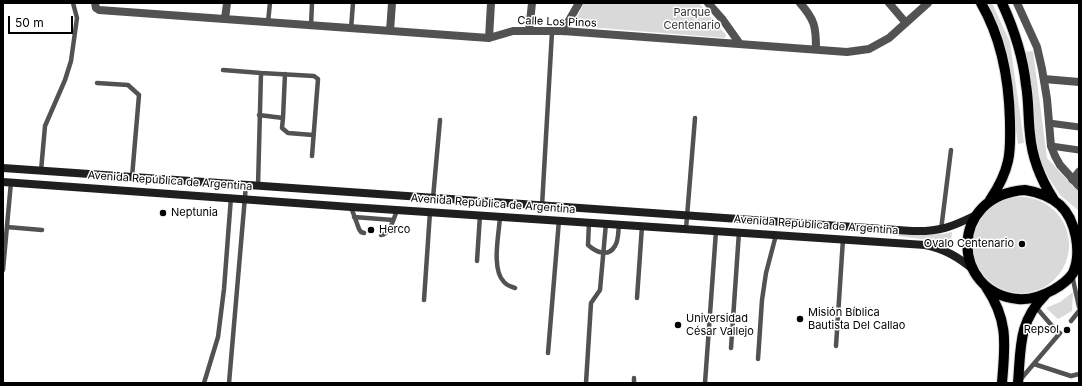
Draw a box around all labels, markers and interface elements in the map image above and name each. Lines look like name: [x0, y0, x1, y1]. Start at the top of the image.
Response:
park label: Parque Centenario: [663, 6, 721, 32]
scale bar: [10, 8, 75, 34]
street label: Calle Los Pinos: [517, 14, 597, 30]
text: 50 m: [15, 15, 44, 30]
street label: Avenida República de Argentina: [87, 169, 253, 193]
street label: Avenida República de Argentina: [410, 192, 576, 216]
place label: Neptunia: [171, 206, 218, 220]
marker: Neptunia: [158, 208, 168, 218]
street label: Avenida República de Argentina: [733, 213, 899, 237]
place label: Herco: [379, 223, 410, 237]
marker: Herco: [366, 225, 376, 235]
place label: Ovalo Centenario: [924, 237, 1014, 251]
marker: Ovalo Centenario: [1017, 239, 1027, 249]
place label: Misión Bíblica Bautista Del Callao: [808, 306, 905, 332]
place label: Universidad César Vallejo: [686, 312, 754, 338]
marker: Misión Bíblica Bautista Del Callao: [795, 314, 805, 324]
marker: Universidad César Vallejo: [673, 320, 683, 330]
place label: Repsol: [1024, 323, 1059, 337]
marker: Repsol: [1062, 325, 1072, 335]

